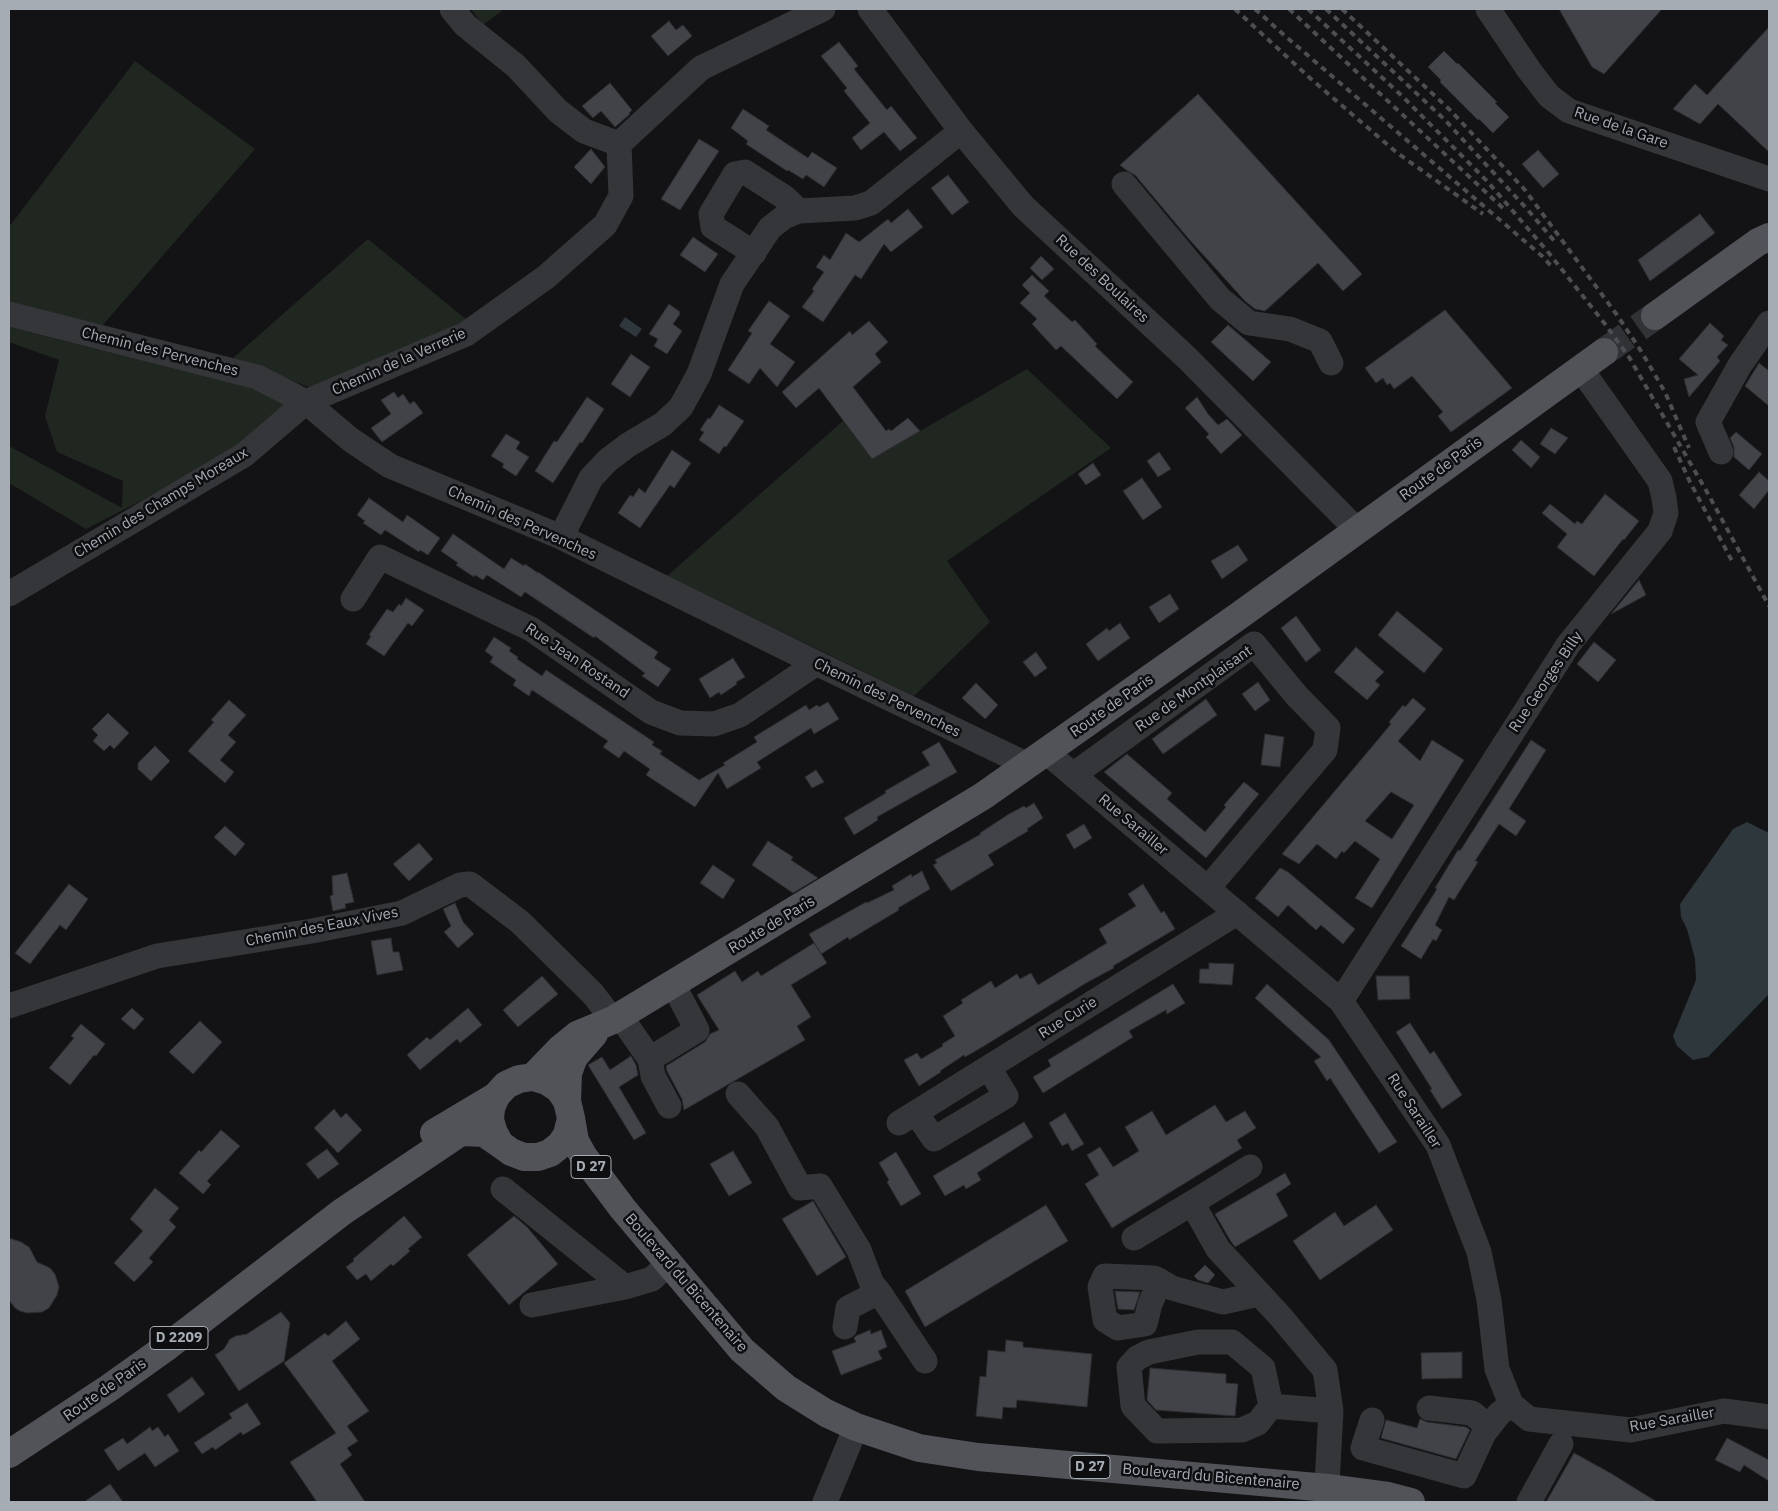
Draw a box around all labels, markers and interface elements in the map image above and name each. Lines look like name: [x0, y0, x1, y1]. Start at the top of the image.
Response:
street label: Rue de la Gare: [1572, 104, 1670, 152]
street label: Rue des Boulaires: [1052, 231, 1152, 327]
street label: Chemin des Pervenches: [80, 324, 240, 380]
street label: Chemin de la Verrerie: [329, 324, 469, 400]
street label: Route de Paris: [1396, 433, 1486, 505]
street label: Chemin des Champs Moreaux: [71, 444, 251, 562]
street label: Chemin des Pervenches: [445, 482, 599, 564]
street label: Rue Jean Rostand: [522, 620, 632, 702]
street label: Rue Georges Billy: [1506, 628, 1586, 736]
street label: Rue de Montplaisant: [1132, 642, 1256, 736]
street label: Chemin des Pervenches: [811, 655, 963, 741]
street label: Route de Paris: [1067, 671, 1157, 741]
street label: Rue Sarailler: [1094, 791, 1172, 859]
street label: Route de Paris: [726, 892, 818, 958]
street label: Chemin des Eaux Vives: [244, 903, 400, 951]
street label: Rue Curie: [1036, 993, 1100, 1043]
street label: Rue Sarailler: [1383, 1070, 1445, 1152]
road number: D 27: [571, 1156, 611, 1178]
street label: Boulevard du Bicentenaire: [621, 1210, 751, 1356]
road number: D 2209: [150, 1326, 208, 1350]
street label: Route de Paris: [60, 1355, 150, 1425]
street label: Rue Sarailler: [1628, 1404, 1716, 1436]
road number: D 27: [1070, 1455, 1110, 1478]
street label: Boulevard du Bicentenaire: [1122, 1460, 1300, 1494]

